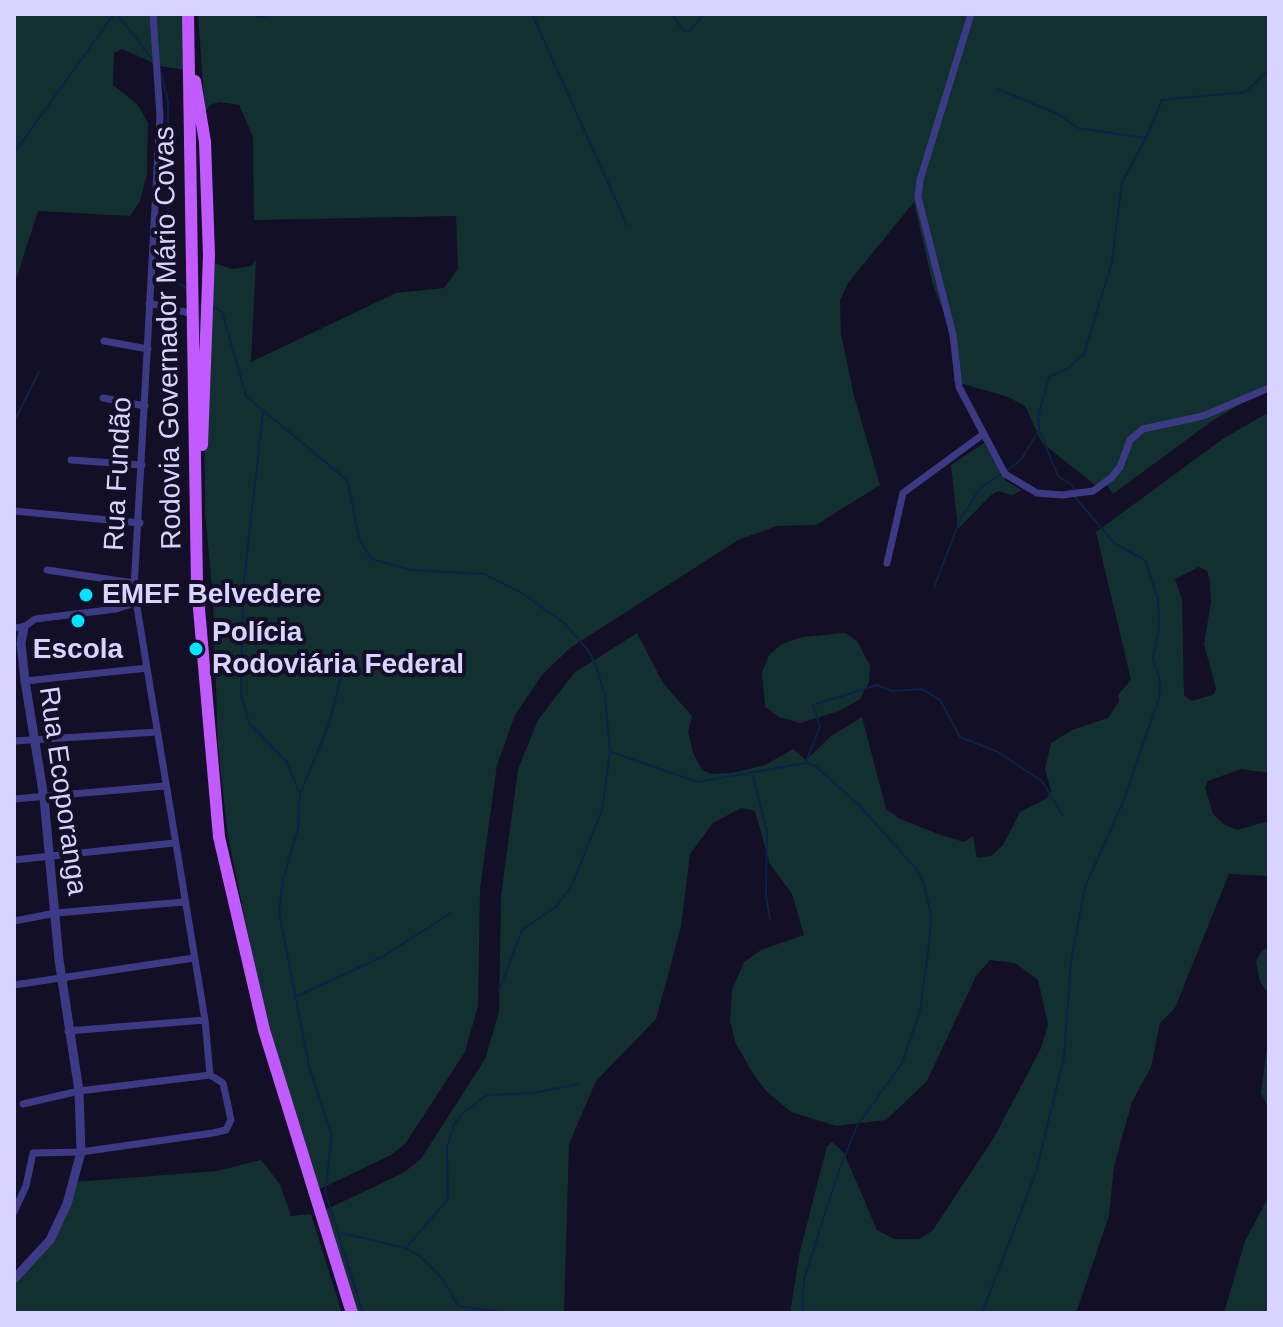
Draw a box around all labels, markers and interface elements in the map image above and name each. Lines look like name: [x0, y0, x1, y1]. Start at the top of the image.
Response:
street label: Rodovia Governador Mário Covas: [149, 126, 189, 550]
street label: Rua Fundão: [98, 396, 140, 552]
place label: EMEF Belvedere: [102, 578, 321, 612]
marker: EMEF Belvedere: [77, 586, 95, 604]
marker: Escola: [69, 612, 87, 630]
place label: Polícia Rodoviária Federal: [212, 616, 464, 682]
place label: Escola: [33, 633, 123, 667]
marker: Polícia Rodoviária Federal: [187, 640, 205, 658]
street label: Rua Ecoporanga: [31, 685, 93, 897]

